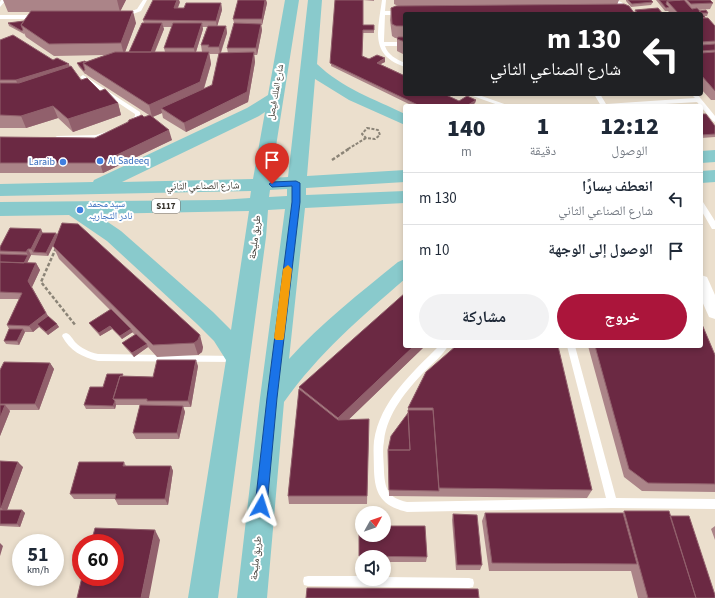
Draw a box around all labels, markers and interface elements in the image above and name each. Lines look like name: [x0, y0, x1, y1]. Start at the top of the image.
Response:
text: 130 m: [547, 19, 621, 59]
icon: left: [635, 28, 687, 80]
text: شارع الصناعي الثاني: [490, 57, 621, 82]
street label: شارع الملك فيصل: [265, 63, 287, 121]
text: 1: [536, 109, 549, 144]
text: 12:12: [600, 109, 659, 144]
text: 140: [447, 111, 486, 146]
text: دقيقة: [530, 142, 556, 160]
text: الوصول: [612, 142, 648, 160]
pin: [255, 143, 289, 184]
text: m: [461, 143, 472, 161]
icon: arrive: [261, 149, 283, 171]
place label: Al Sadeeq: [108, 154, 149, 168]
place label: Laraib: [29, 155, 55, 169]
marker: Al Sadeeq: [95, 156, 105, 166]
marker: Laraib: [58, 157, 68, 167]
text: انعطف يسارًا: [582, 176, 653, 197]
street label: شارع الصناعي الثاني: [166, 178, 240, 194]
text: 130 m: [419, 188, 457, 209]
icon: left: [665, 188, 687, 210]
place label: سید محمد نادر التجاریہ: [88, 197, 133, 223]
road number: S117: [152, 199, 180, 213]
text: شارع الصناعي الثاني: [558, 202, 653, 220]
marker: سید محمد نادر التجاریہ: [75, 205, 85, 215]
street label: طريق مليحة: [245, 214, 265, 260]
text: الوصول إلى الوجهة: [548, 239, 653, 260]
text: 10 m: [419, 240, 449, 261]
icon: arrive: [665, 240, 687, 262]
button: مشاركة: [419, 294, 549, 340]
button: خروج: [557, 294, 687, 340]
position arrow: [240, 485, 282, 527]
north arrow: [355, 506, 391, 542]
map controls: [355, 506, 391, 586]
speed limit sign: 60: [72, 534, 124, 586]
street label: طريق مليحة: [247, 535, 265, 581]
text: 51: [27, 541, 49, 569]
button: sound: [355, 550, 391, 586]
text: km/h: [27, 563, 49, 577]

